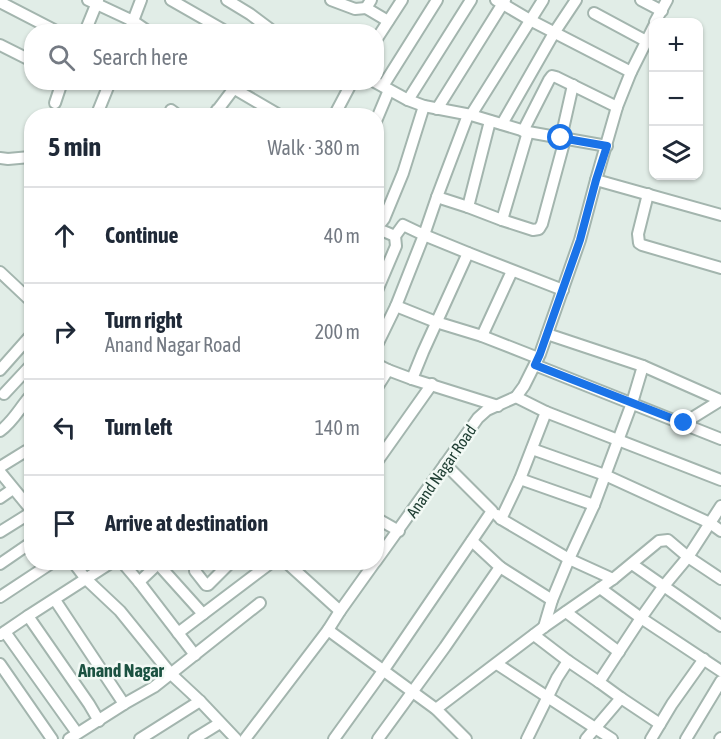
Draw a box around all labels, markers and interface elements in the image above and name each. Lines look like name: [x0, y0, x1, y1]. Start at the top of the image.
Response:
map controls: [649, 18, 703, 180]
button: +: [649, 18, 703, 72]
search box: [24, 24, 384, 90]
icon: search: [45, 41, 78, 74]
text: Search here: [93, 44, 188, 70]
button: −: [649, 72, 703, 126]
route start: [547, 124, 573, 150]
button: layers: [649, 126, 703, 180]
text: 5 min: [48, 132, 101, 162]
text: Walk · 380 m: [268, 136, 360, 159]
icon: ahead: [48, 219, 81, 252]
text: Continue: [105, 222, 179, 248]
text: 40 m: [324, 224, 360, 247]
text: Turn right: [105, 307, 182, 333]
icon: right: [48, 315, 81, 348]
text: 200 m: [315, 320, 360, 343]
text: Anand Nagar Road: [105, 333, 241, 356]
route end: [670, 409, 696, 435]
icon: left: [48, 411, 81, 444]
text: Turn left: [105, 414, 172, 440]
text: 140 m: [315, 416, 360, 439]
street label: Anand Nagar Road: [402, 421, 480, 521]
icon: arrive: [48, 507, 81, 540]
text: Arrive at destination: [105, 510, 268, 536]
district label: Anand Nagar: [77, 660, 165, 681]

